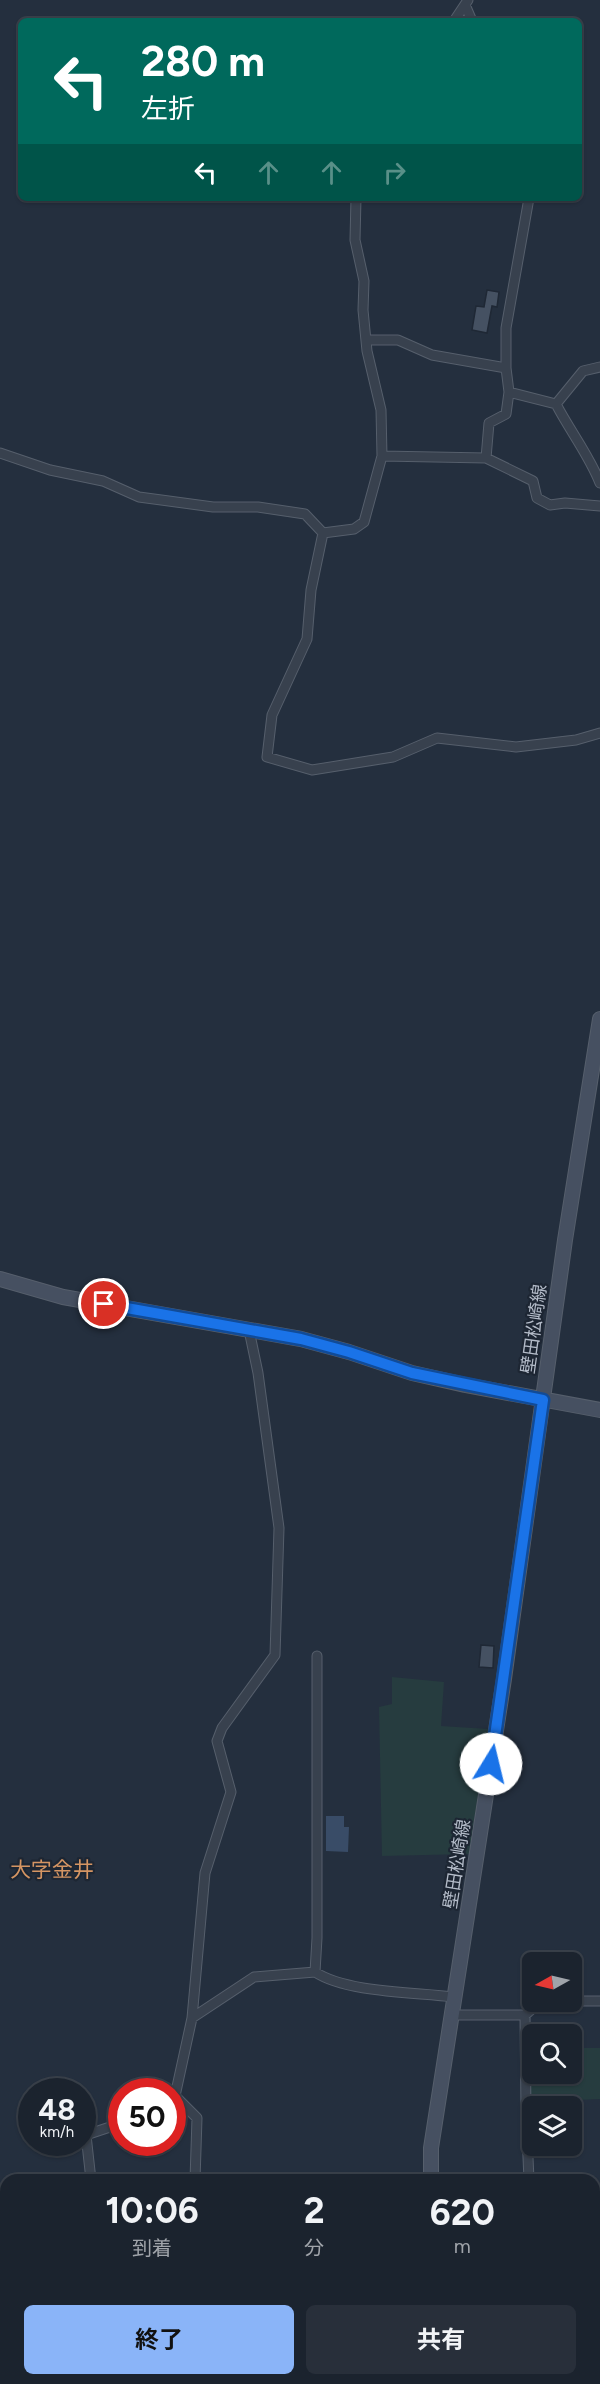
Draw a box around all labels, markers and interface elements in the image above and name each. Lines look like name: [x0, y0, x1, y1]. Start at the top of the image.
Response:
text: 280 m: [141, 36, 265, 87]
icon: left: [42, 42, 120, 120]
text: 左折: [141, 92, 195, 125]
icon: left: [189, 156, 222, 189]
icon: ahead: [252, 156, 285, 189]
icon: ahead: [315, 156, 348, 189]
icon: right: [378, 156, 411, 189]
pin: [78, 1278, 129, 1329]
street label: 壁田松崎線: [517, 1283, 551, 1375]
icon: arrive: [87, 1287, 120, 1320]
position arrow: [459, 1732, 523, 1796]
street label: 壁田松崎線: [439, 1818, 475, 1910]
district label: 大字金井: [10, 1857, 94, 1882]
north arrow: [522, 1952, 582, 2012]
map controls: [522, 1952, 582, 2156]
button: search: [522, 2024, 582, 2084]
speed limit sign: 50: [108, 2078, 186, 2156]
text: 48: [38, 2091, 76, 2128]
button: layers: [522, 2096, 582, 2156]
text: km/h: [40, 2123, 74, 2141]
text: 10:06: [105, 2189, 199, 2232]
text: 2: [304, 2189, 325, 2232]
text: 620: [430, 2191, 495, 2234]
text: m: [454, 2234, 471, 2258]
text: 到着: [132, 2236, 172, 2260]
text: 分: [304, 2236, 324, 2260]
button: 終了: [24, 2305, 294, 2374]
button: 共有: [306, 2305, 576, 2374]

